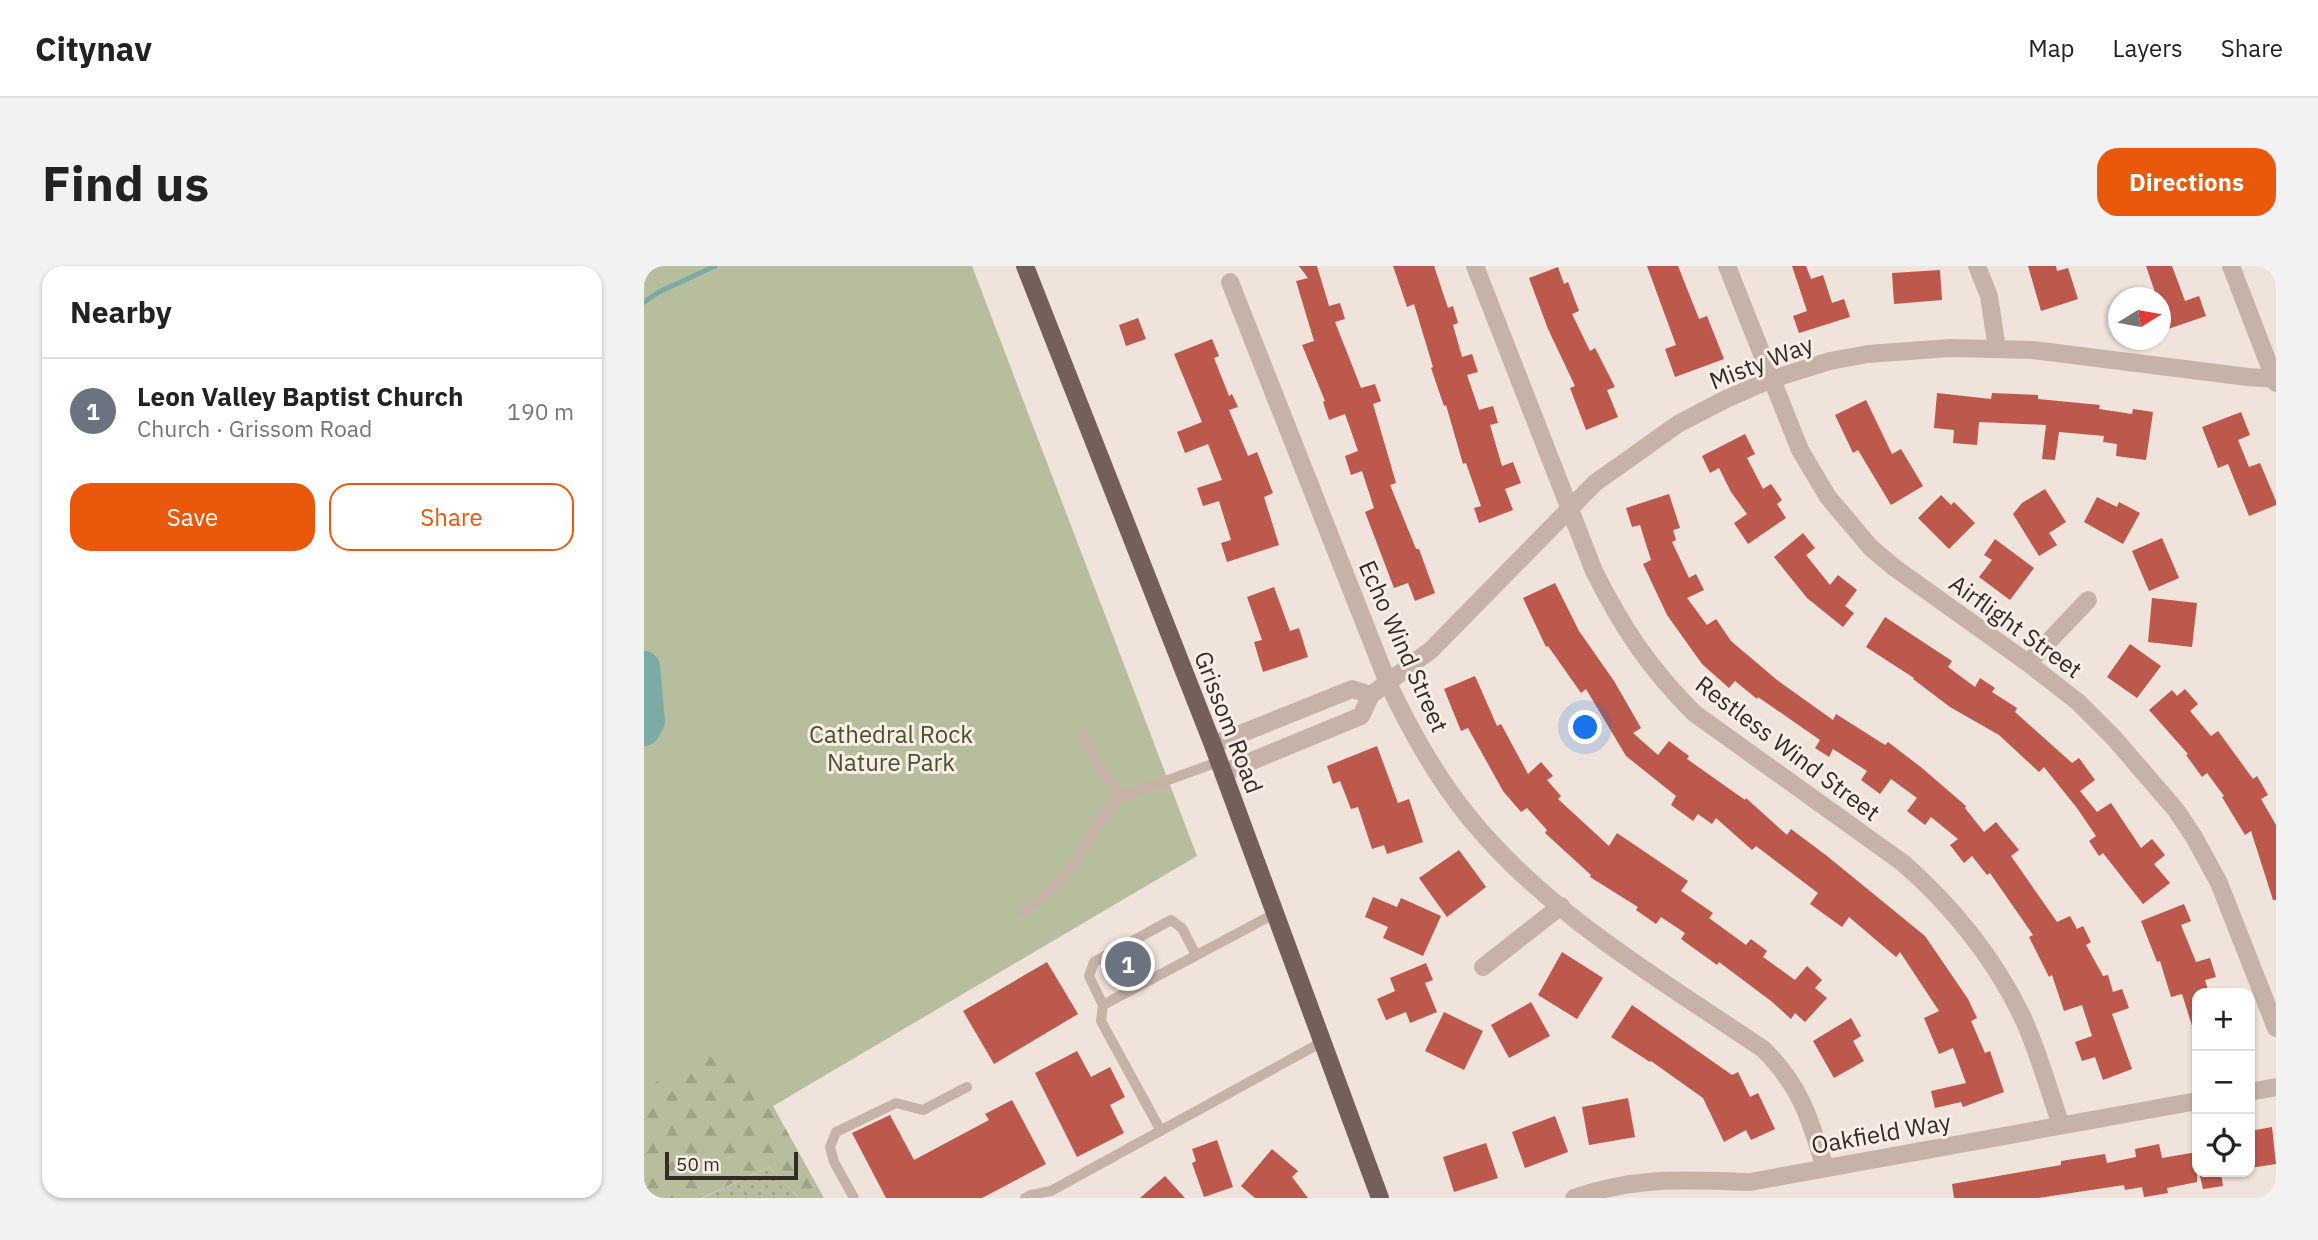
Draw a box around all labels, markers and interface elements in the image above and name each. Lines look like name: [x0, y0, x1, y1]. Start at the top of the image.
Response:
text: Citynav: [35, 27, 152, 70]
text: Map: [2028, 32, 2075, 64]
text: Layers: [2113, 32, 2183, 64]
text: Share: [2221, 32, 2283, 64]
button: Directions: [2097, 148, 2276, 216]
text: Find us: [42, 151, 209, 214]
north arrow: [2108, 287, 2171, 350]
text: Nearby: [70, 292, 172, 331]
street label: Misty Way: [1704, 328, 1818, 396]
text: Leon Valley Baptist Church: [137, 379, 463, 413]
text: 1: [86, 396, 100, 426]
text: 190 m: [507, 396, 574, 426]
text: Church · Grissom Road: [137, 413, 372, 443]
button: Save: [70, 483, 315, 551]
button: Share: [329, 483, 574, 551]
street label: Echo Wind Street: [1352, 555, 1456, 737]
street label: Airflight Street: [1943, 567, 2089, 685]
street label: Grissom Road: [1187, 646, 1271, 798]
street label: Restless Wind Street: [1689, 668, 1887, 828]
your location: [1568, 710, 1602, 744]
park label: Cathedral Rock Nature Park: [809, 718, 973, 778]
pin: 1: [1105, 938, 1151, 990]
map controls: [2192, 988, 2255, 1177]
button: +: [2192, 988, 2255, 1051]
button: −: [2192, 1051, 2255, 1114]
street label: Oakfield Way: [1809, 1105, 1953, 1161]
button: locate: [2192, 1114, 2255, 1177]
scale bar: [665, 1149, 798, 1181]
text: 50 m: [676, 1152, 720, 1176]

